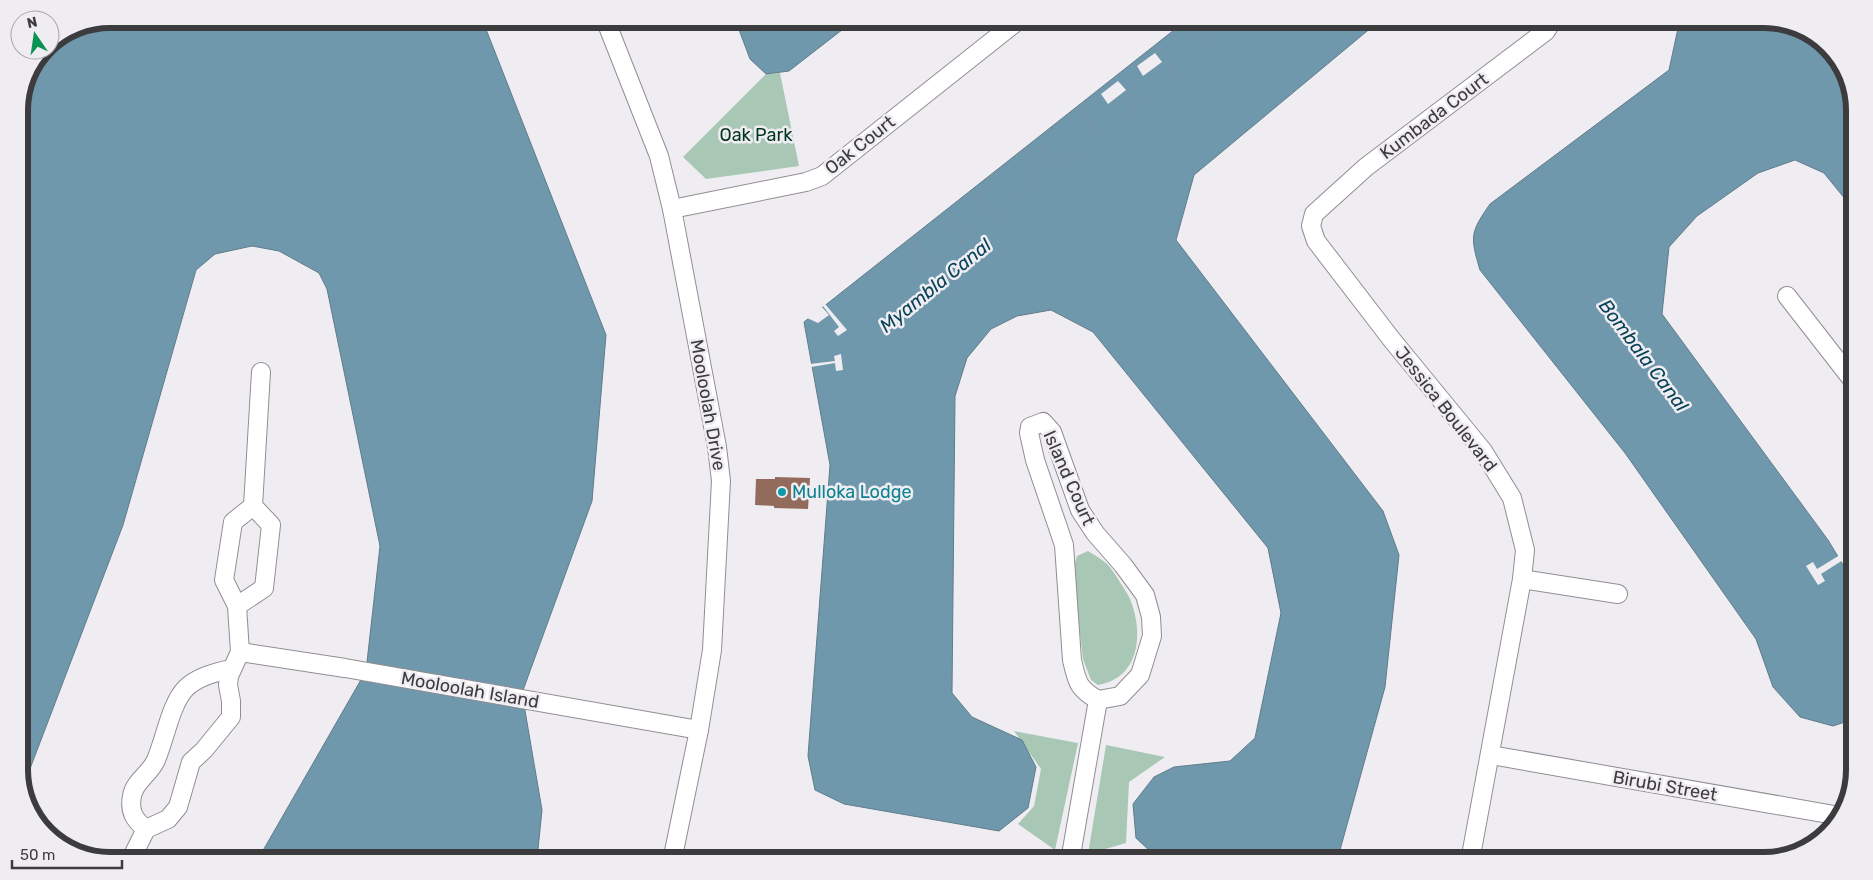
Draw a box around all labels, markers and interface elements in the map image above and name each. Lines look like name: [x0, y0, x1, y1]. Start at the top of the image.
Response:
north arrow: [10, 10, 60, 60]
text: N: [25, 13, 39, 32]
street label: Kumbada Court: [1375, 68, 1493, 164]
street label: Oak Court: [821, 111, 899, 179]
park label: Oak Park: [719, 124, 793, 146]
water label: Myambla Canal: [875, 233, 996, 337]
water label: Bombala Canal: [1594, 295, 1693, 416]
street label: Mooloolah Drive: [686, 338, 730, 472]
street label: Jessica Boulevard: [1390, 342, 1502, 476]
street label: Island Court: [1038, 427, 1100, 529]
place label: Mulloka Lodge: [792, 481, 911, 503]
marker: Mulloka Lodge: [776, 486, 788, 498]
street label: Mooloolah Island: [399, 667, 541, 713]
street label: Birubi Street: [1611, 766, 1719, 806]
scale bar: [12, 838, 122, 870]
text: 50 m: [20, 846, 55, 864]

